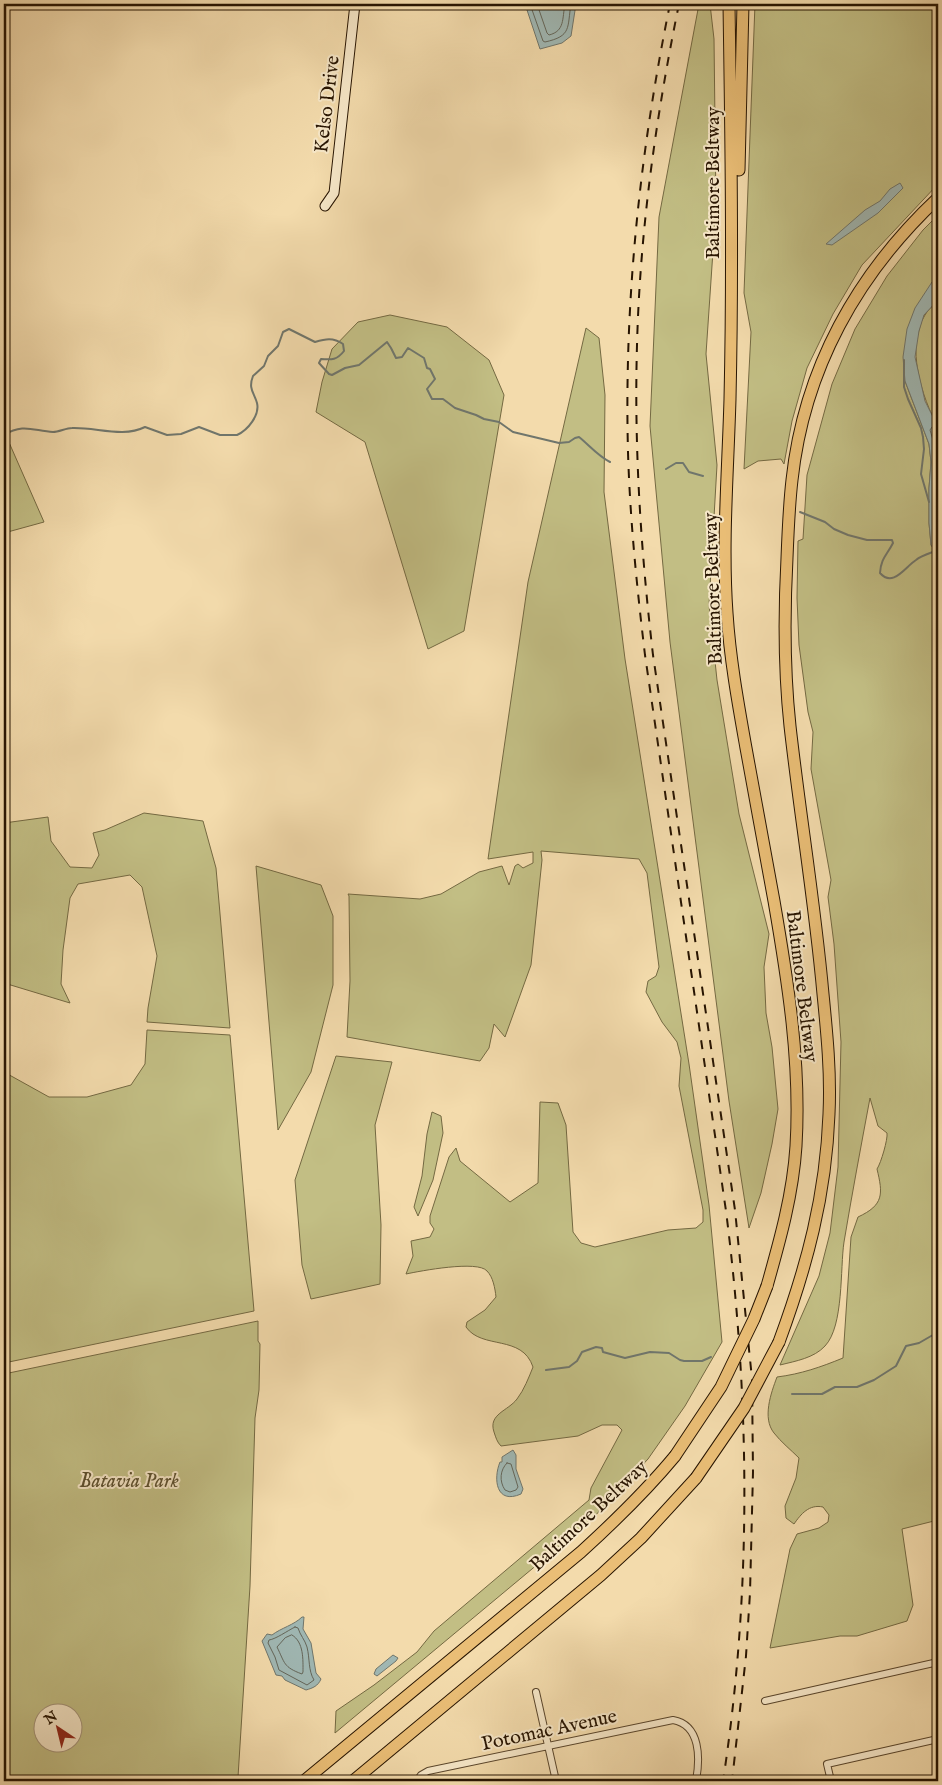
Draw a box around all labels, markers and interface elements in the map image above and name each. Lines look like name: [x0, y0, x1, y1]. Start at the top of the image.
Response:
street label: Kelso Drive: [309, 54, 346, 154]
street label: Baltimore Beltway: [701, 106, 726, 259]
street label: Baltimore Beltway: [698, 512, 729, 666]
street label: Baltimore Beltway: [780, 909, 823, 1064]
street label: Baltimore Beltway: [525, 1455, 654, 1577]
park label: Batavia Park: [79, 1469, 179, 1494]
north arrow: [32, 1702, 82, 1752]
street label: Potomac Avenue: [479, 1704, 619, 1757]
text: N: [40, 1707, 61, 1730]

